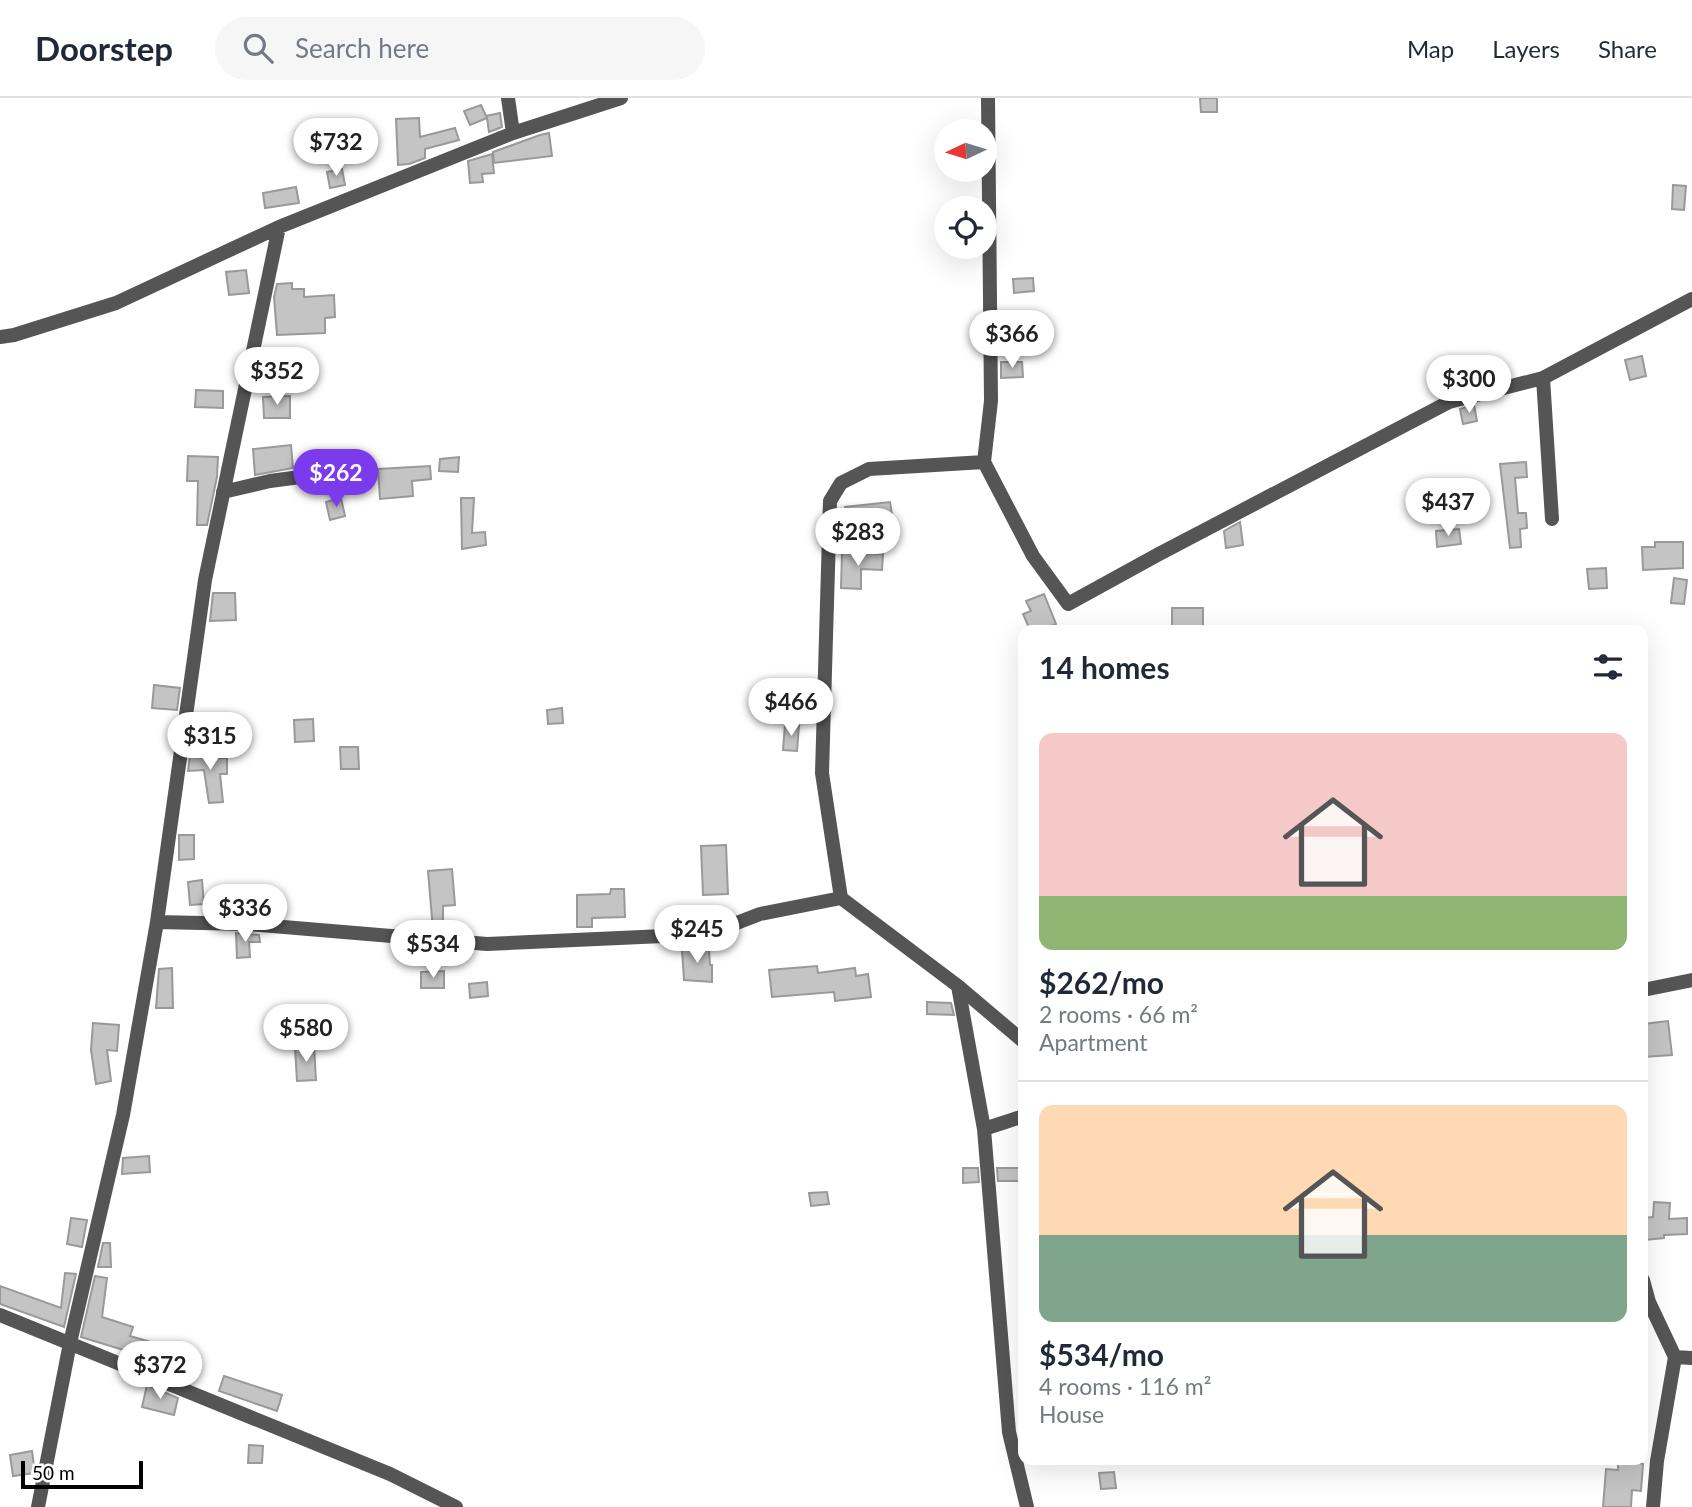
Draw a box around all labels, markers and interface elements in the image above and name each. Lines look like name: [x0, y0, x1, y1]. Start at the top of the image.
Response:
search box: [215, 17, 705, 80]
text: Doorstep: [35, 28, 173, 68]
icon: search: [239, 29, 277, 67]
text: Search here: [295, 32, 429, 64]
text: Map: [1407, 34, 1454, 63]
text: Layers: [1492, 34, 1560, 63]
text: Share: [1598, 34, 1657, 63]
pin: $732: [295, 118, 377, 178]
north arrow: [934, 119, 998, 182]
map controls: [934, 119, 997, 259]
text: $732: [309, 127, 363, 155]
button: locate: [934, 196, 997, 259]
pin: $366: [971, 310, 1053, 370]
text: $366: [985, 319, 1039, 347]
pin: $352: [236, 348, 318, 407]
text: $352: [250, 356, 304, 384]
pin: $300: [1428, 356, 1510, 415]
text: $300: [1442, 364, 1496, 392]
pin: $262: [295, 450, 377, 509]
text: $262: [309, 458, 363, 486]
pin: $437: [1407, 478, 1489, 538]
text: $437: [1421, 487, 1475, 515]
pin: $283: [817, 508, 899, 568]
text: $283: [831, 517, 885, 545]
icon: filters: [1589, 648, 1627, 686]
text: 14 homes: [1039, 649, 1170, 685]
pin: $466: [750, 678, 832, 738]
text: $466: [764, 687, 818, 715]
pin: $315: [169, 712, 251, 772]
text: $315: [183, 721, 237, 749]
icon: home: [1270, 779, 1396, 905]
pin: $336: [204, 884, 286, 944]
text: $336: [218, 893, 272, 921]
pin: $245: [656, 906, 738, 965]
text: $245: [670, 914, 724, 942]
pin: $534: [392, 920, 474, 980]
text: $534: [406, 929, 460, 957]
text: $262/mo: [1039, 964, 1164, 1000]
text: 2 rooms · 66 m²: [1039, 1000, 1198, 1028]
pin: $580: [265, 1004, 347, 1064]
text: $580: [279, 1013, 333, 1041]
text: Apartment: [1039, 1028, 1147, 1056]
icon: home: [1270, 1151, 1396, 1277]
text: $534/mo: [1039, 1336, 1164, 1372]
pin: $372: [119, 1342, 201, 1401]
text: $372: [133, 1350, 187, 1378]
text: 4 rooms · 116 m²: [1039, 1372, 1211, 1400]
text: House: [1039, 1400, 1104, 1428]
scale bar: [21, 1458, 144, 1490]
text: 50 m: [32, 1461, 75, 1484]

